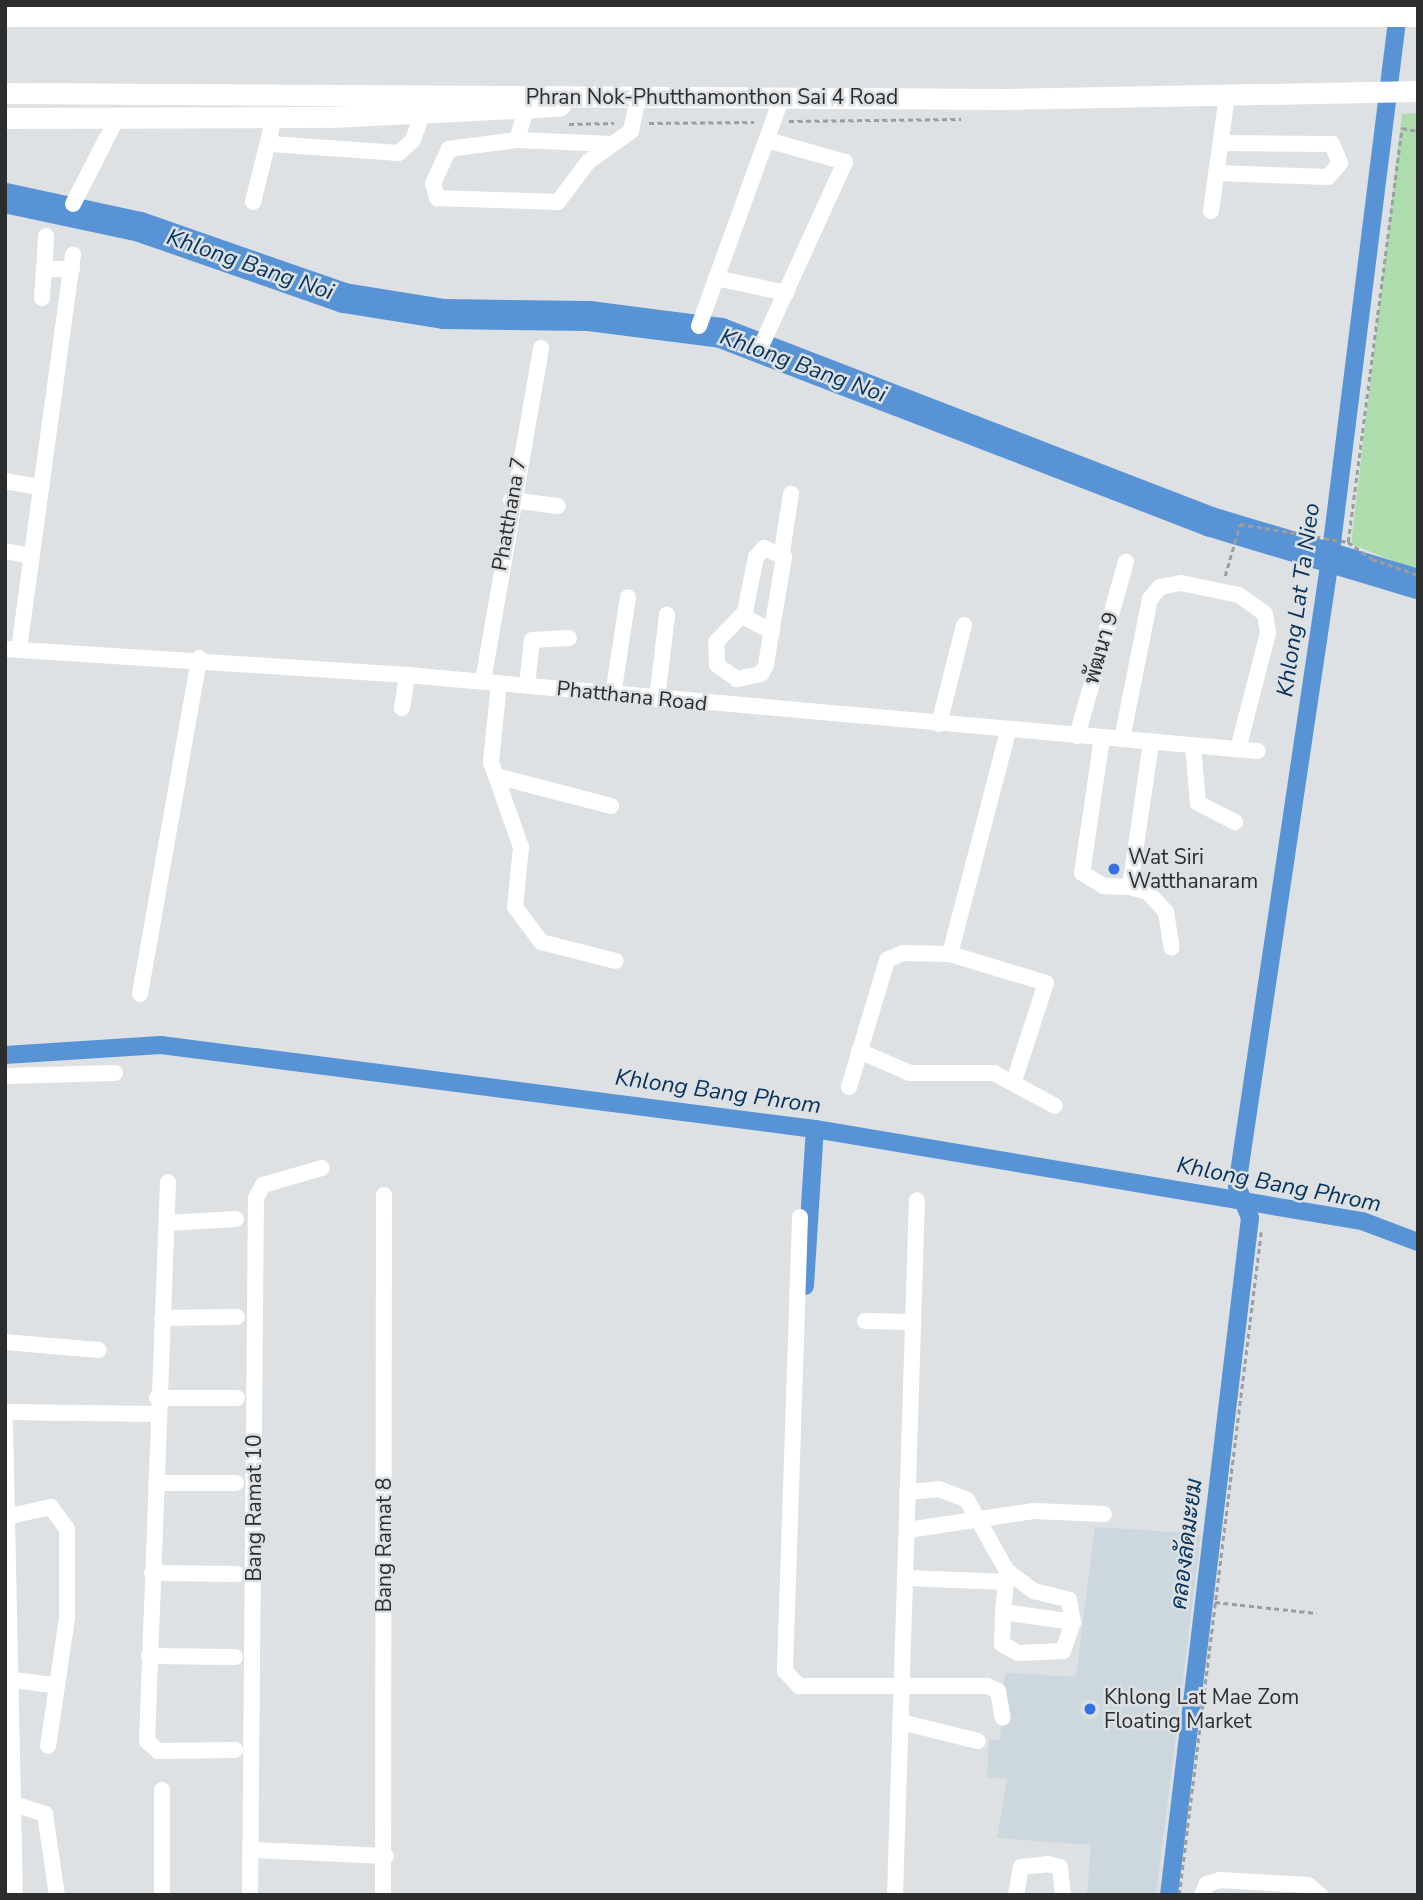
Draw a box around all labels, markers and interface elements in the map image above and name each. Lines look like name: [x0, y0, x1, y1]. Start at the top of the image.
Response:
street label: Phran Nok-Phutthamonthon Sai 4 Road: [526, 84, 898, 110]
water label: Khlong Bang Noi: [163, 224, 337, 306]
water label: Khlong Bang Noi: [716, 323, 890, 409]
street label: Phatthana 7: [487, 455, 531, 573]
water label: Khlong Lat Ta Nieo: [1272, 501, 1326, 699]
street label: พัฒนา 9: [1079, 609, 1123, 687]
street label: Phatthana Road: [556, 676, 708, 716]
place label: Wat Siri Watthanaram: [1128, 844, 1258, 894]
marker: Wat Siri Watthanaram: [1106, 861, 1122, 877]
water label: Khlong Bang Phrom: [613, 1064, 823, 1120]
water label: Khlong Bang Phrom: [1174, 1152, 1384, 1218]
street label: Bang Ramat 10: [241, 1434, 267, 1582]
water label: คลองลัดมะยม: [1165, 1477, 1209, 1611]
street label: Bang Ramat 8: [371, 1478, 397, 1612]
place label: Khlong Lat Mae Zom Floating Market: [1104, 1684, 1299, 1734]
marker: Khlong Lat Mae Zom Floating Market: [1082, 1701, 1098, 1717]

